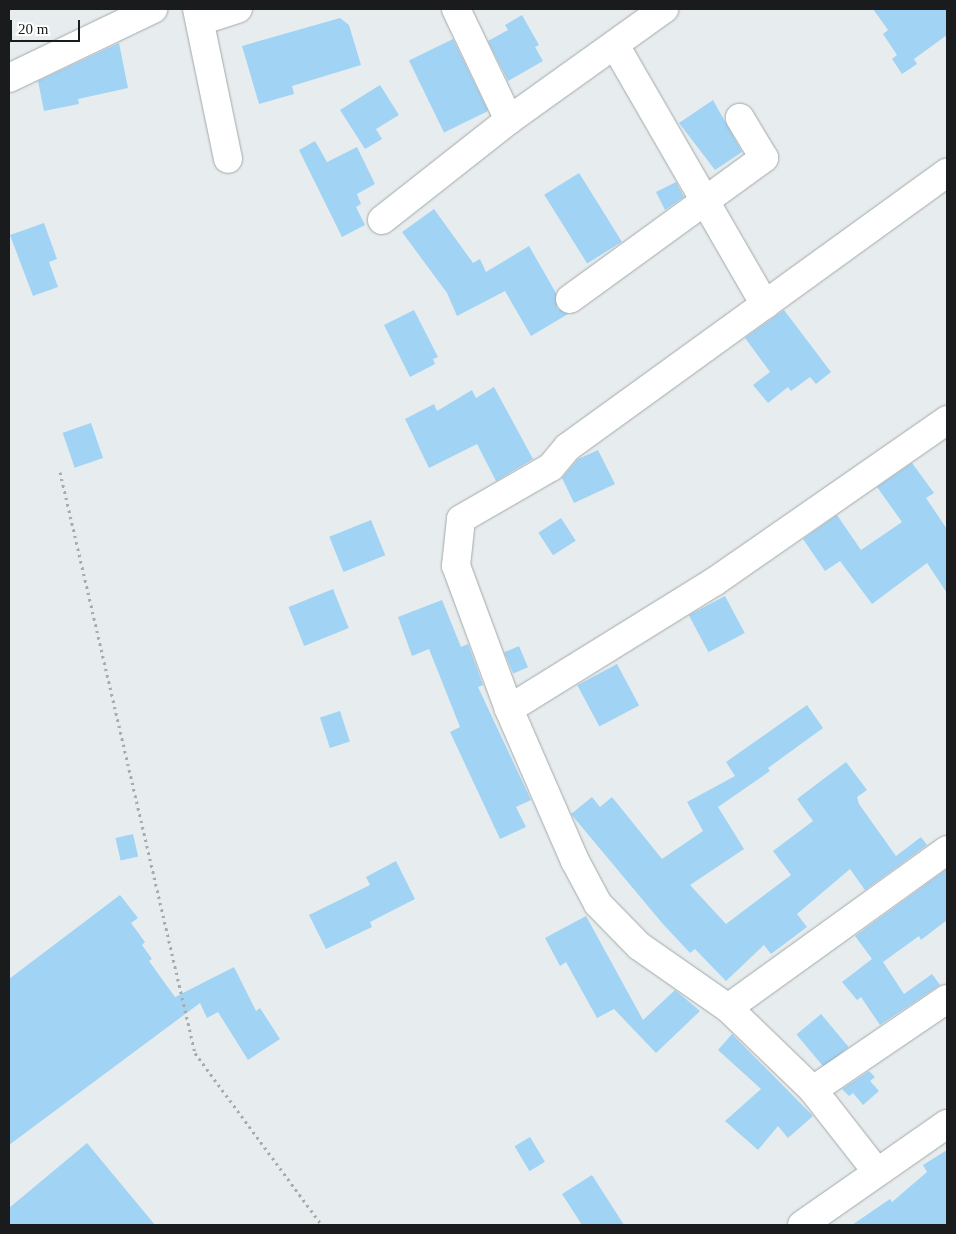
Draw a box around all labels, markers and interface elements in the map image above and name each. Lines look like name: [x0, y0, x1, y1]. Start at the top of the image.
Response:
scale bar: [12, 10, 82, 42]
text: 20 m: [18, 21, 48, 37]

